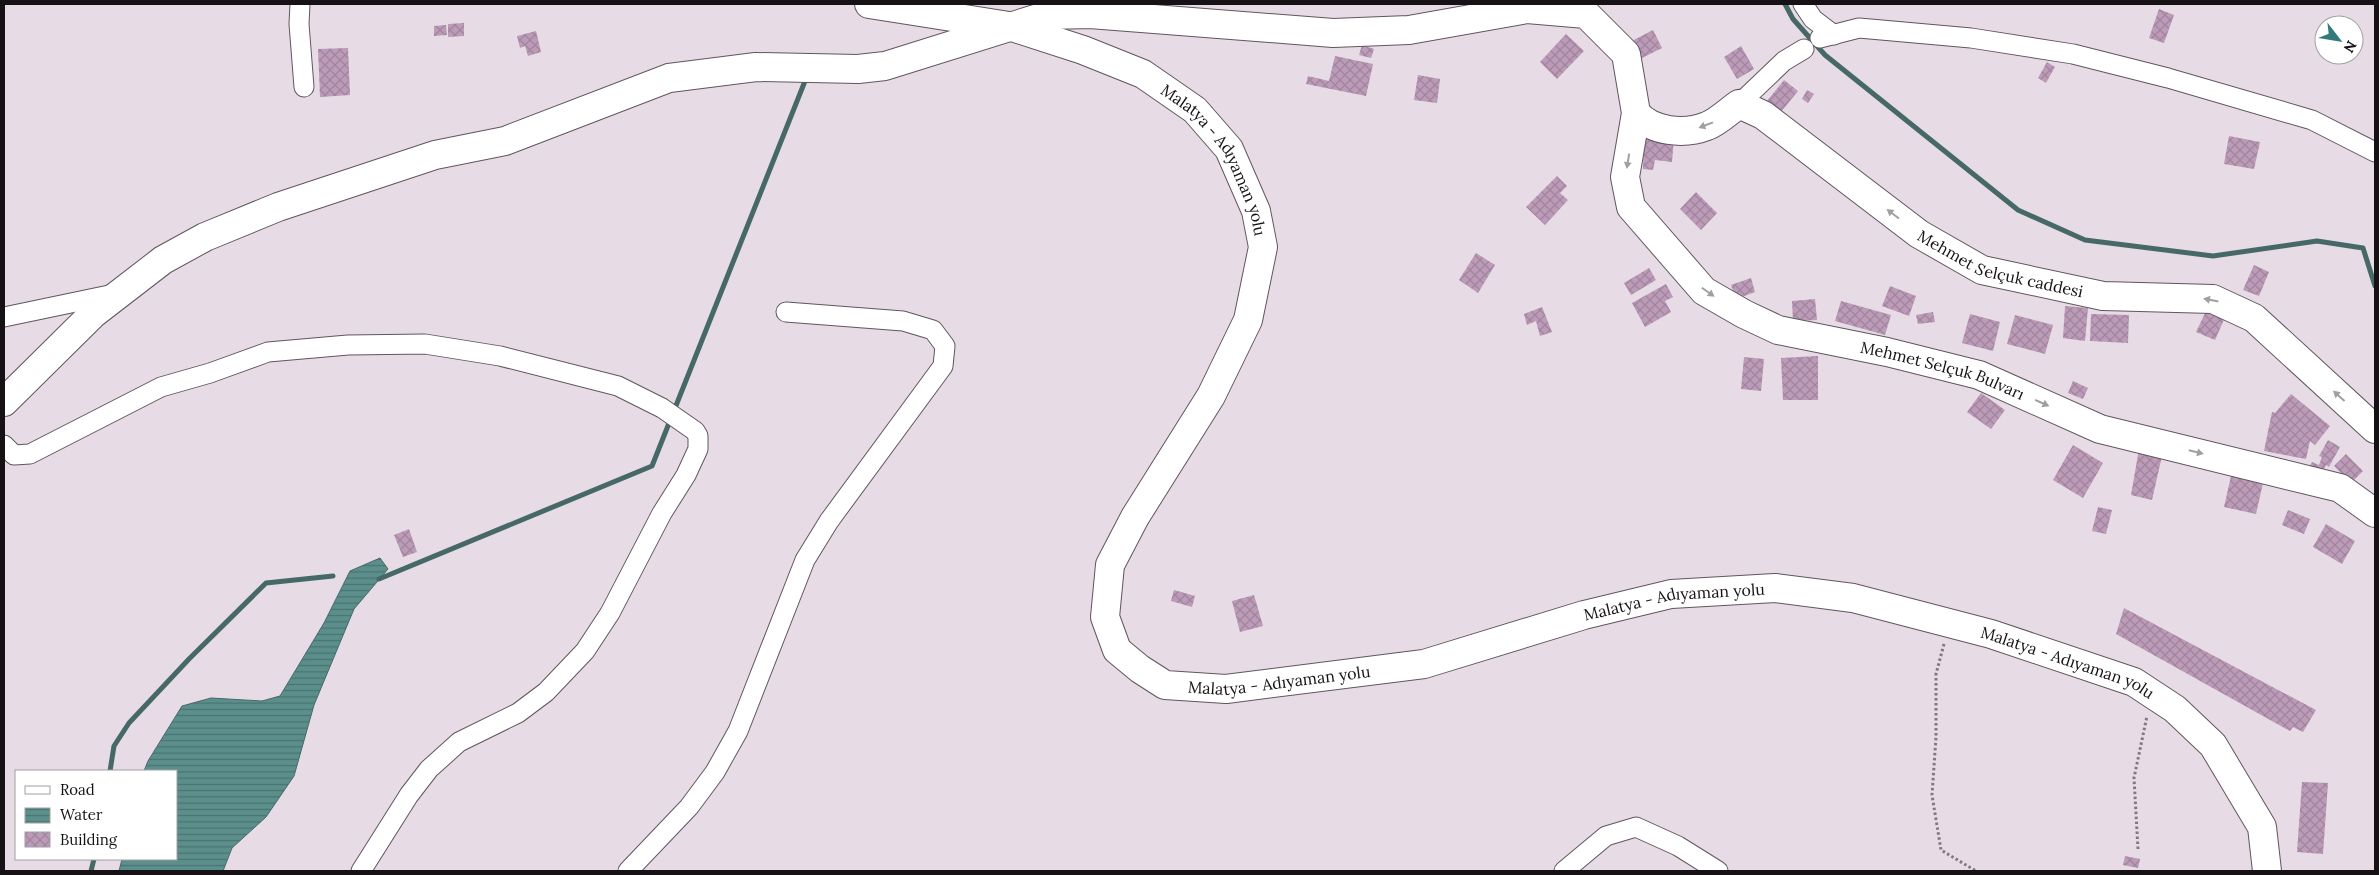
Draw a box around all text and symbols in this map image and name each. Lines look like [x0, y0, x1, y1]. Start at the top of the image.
north arrow [2314, 15, 2364, 65]
text: N [2340, 37, 2361, 56]
street label: Malatya - Adıyaman yolu [1157, 79, 1271, 238]
one-way arrow [1698, 121, 1713, 129]
one-way arrow [1624, 153, 1632, 169]
one-way arrow [1886, 209, 1900, 219]
street label: Mehmet Selçuk caddesi [1914, 225, 2085, 301]
one-way arrow [1701, 287, 1715, 297]
one-way arrow [2202, 296, 2218, 304]
street label: Mehmet Selçuk Bulvarı [1859, 337, 2028, 404]
one-way arrow [2334, 390, 2346, 402]
one-way arrow [2035, 400, 2049, 408]
one-way arrow [2189, 448, 2204, 456]
street label: Malatya - Adıyaman yolu [1581, 579, 1766, 625]
street label: Malatya - Adıyaman yolu [1979, 622, 2159, 703]
street label: Malatya - Adıyaman yolu [1187, 661, 1372, 699]
legend [15, 770, 178, 860]
text: Road [60, 780, 95, 799]
text: Water [60, 805, 103, 824]
text: Building [60, 830, 118, 849]

